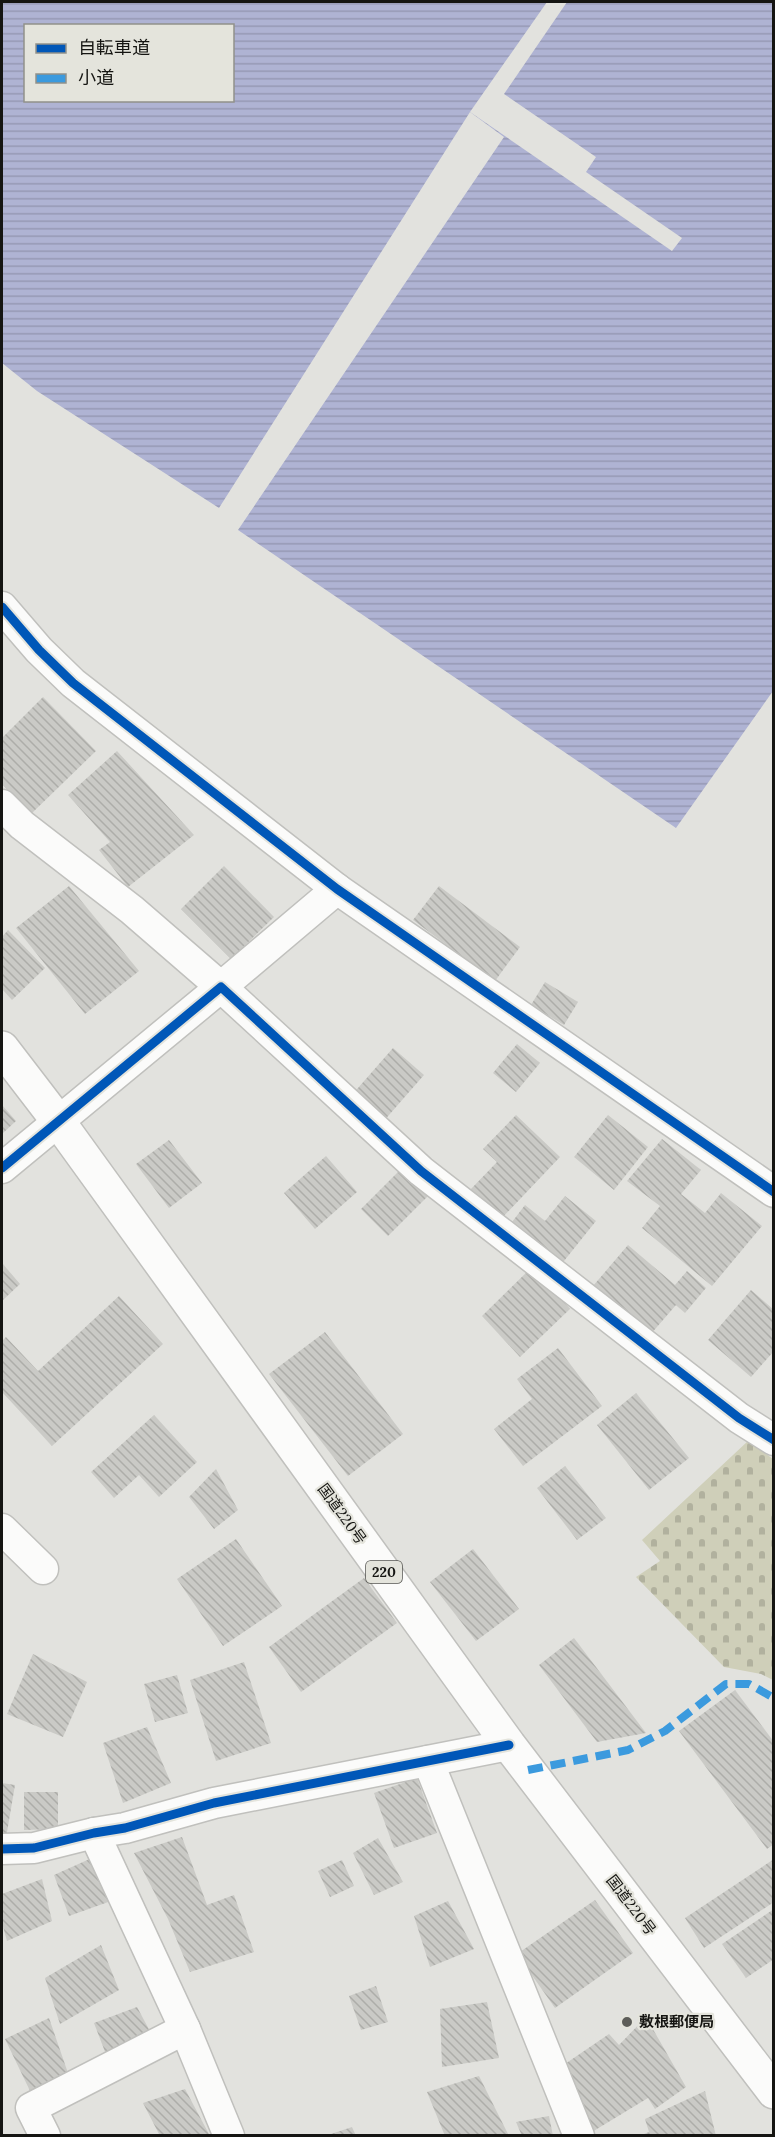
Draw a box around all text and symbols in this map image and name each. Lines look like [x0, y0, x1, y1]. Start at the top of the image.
legend [24, 24, 234, 102]
text: 自転車道 [78, 36, 150, 59]
text: 小道 [78, 66, 114, 89]
street label: 国道220号 [314, 1480, 371, 1548]
road number: 220 [366, 1561, 402, 1583]
street label: 国道220号 [603, 1871, 660, 1939]
place label: 敷根郵便局 [639, 2012, 714, 2031]
marker: 敷根郵便局 [620, 2015, 634, 2029]

